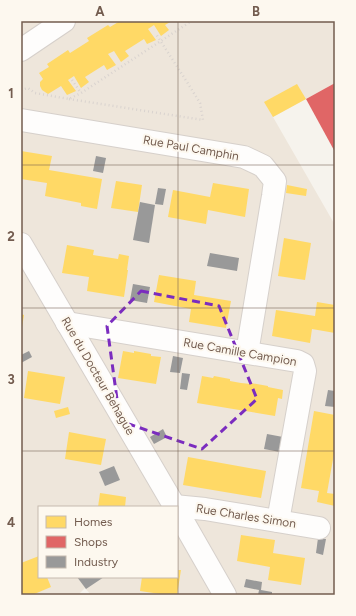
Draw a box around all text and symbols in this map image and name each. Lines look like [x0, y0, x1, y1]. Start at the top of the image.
text: A [95, 4, 105, 19]
text: B [252, 4, 260, 19]
text: 1 [8, 86, 14, 101]
street label: Rue Paul Camphin [142, 133, 240, 163]
text: 2 [7, 229, 15, 244]
street label: Rue du Docteur Behague [58, 315, 138, 438]
street label: Rue Camille Campion [182, 335, 298, 369]
text: 3 [7, 372, 15, 387]
street label: Rue Charles Simon [195, 501, 297, 531]
legend [38, 506, 178, 578]
text: 4 [7, 515, 15, 530]
text: Homes [74, 515, 113, 529]
text: Shops [74, 535, 108, 549]
text: Industry [74, 555, 119, 569]

